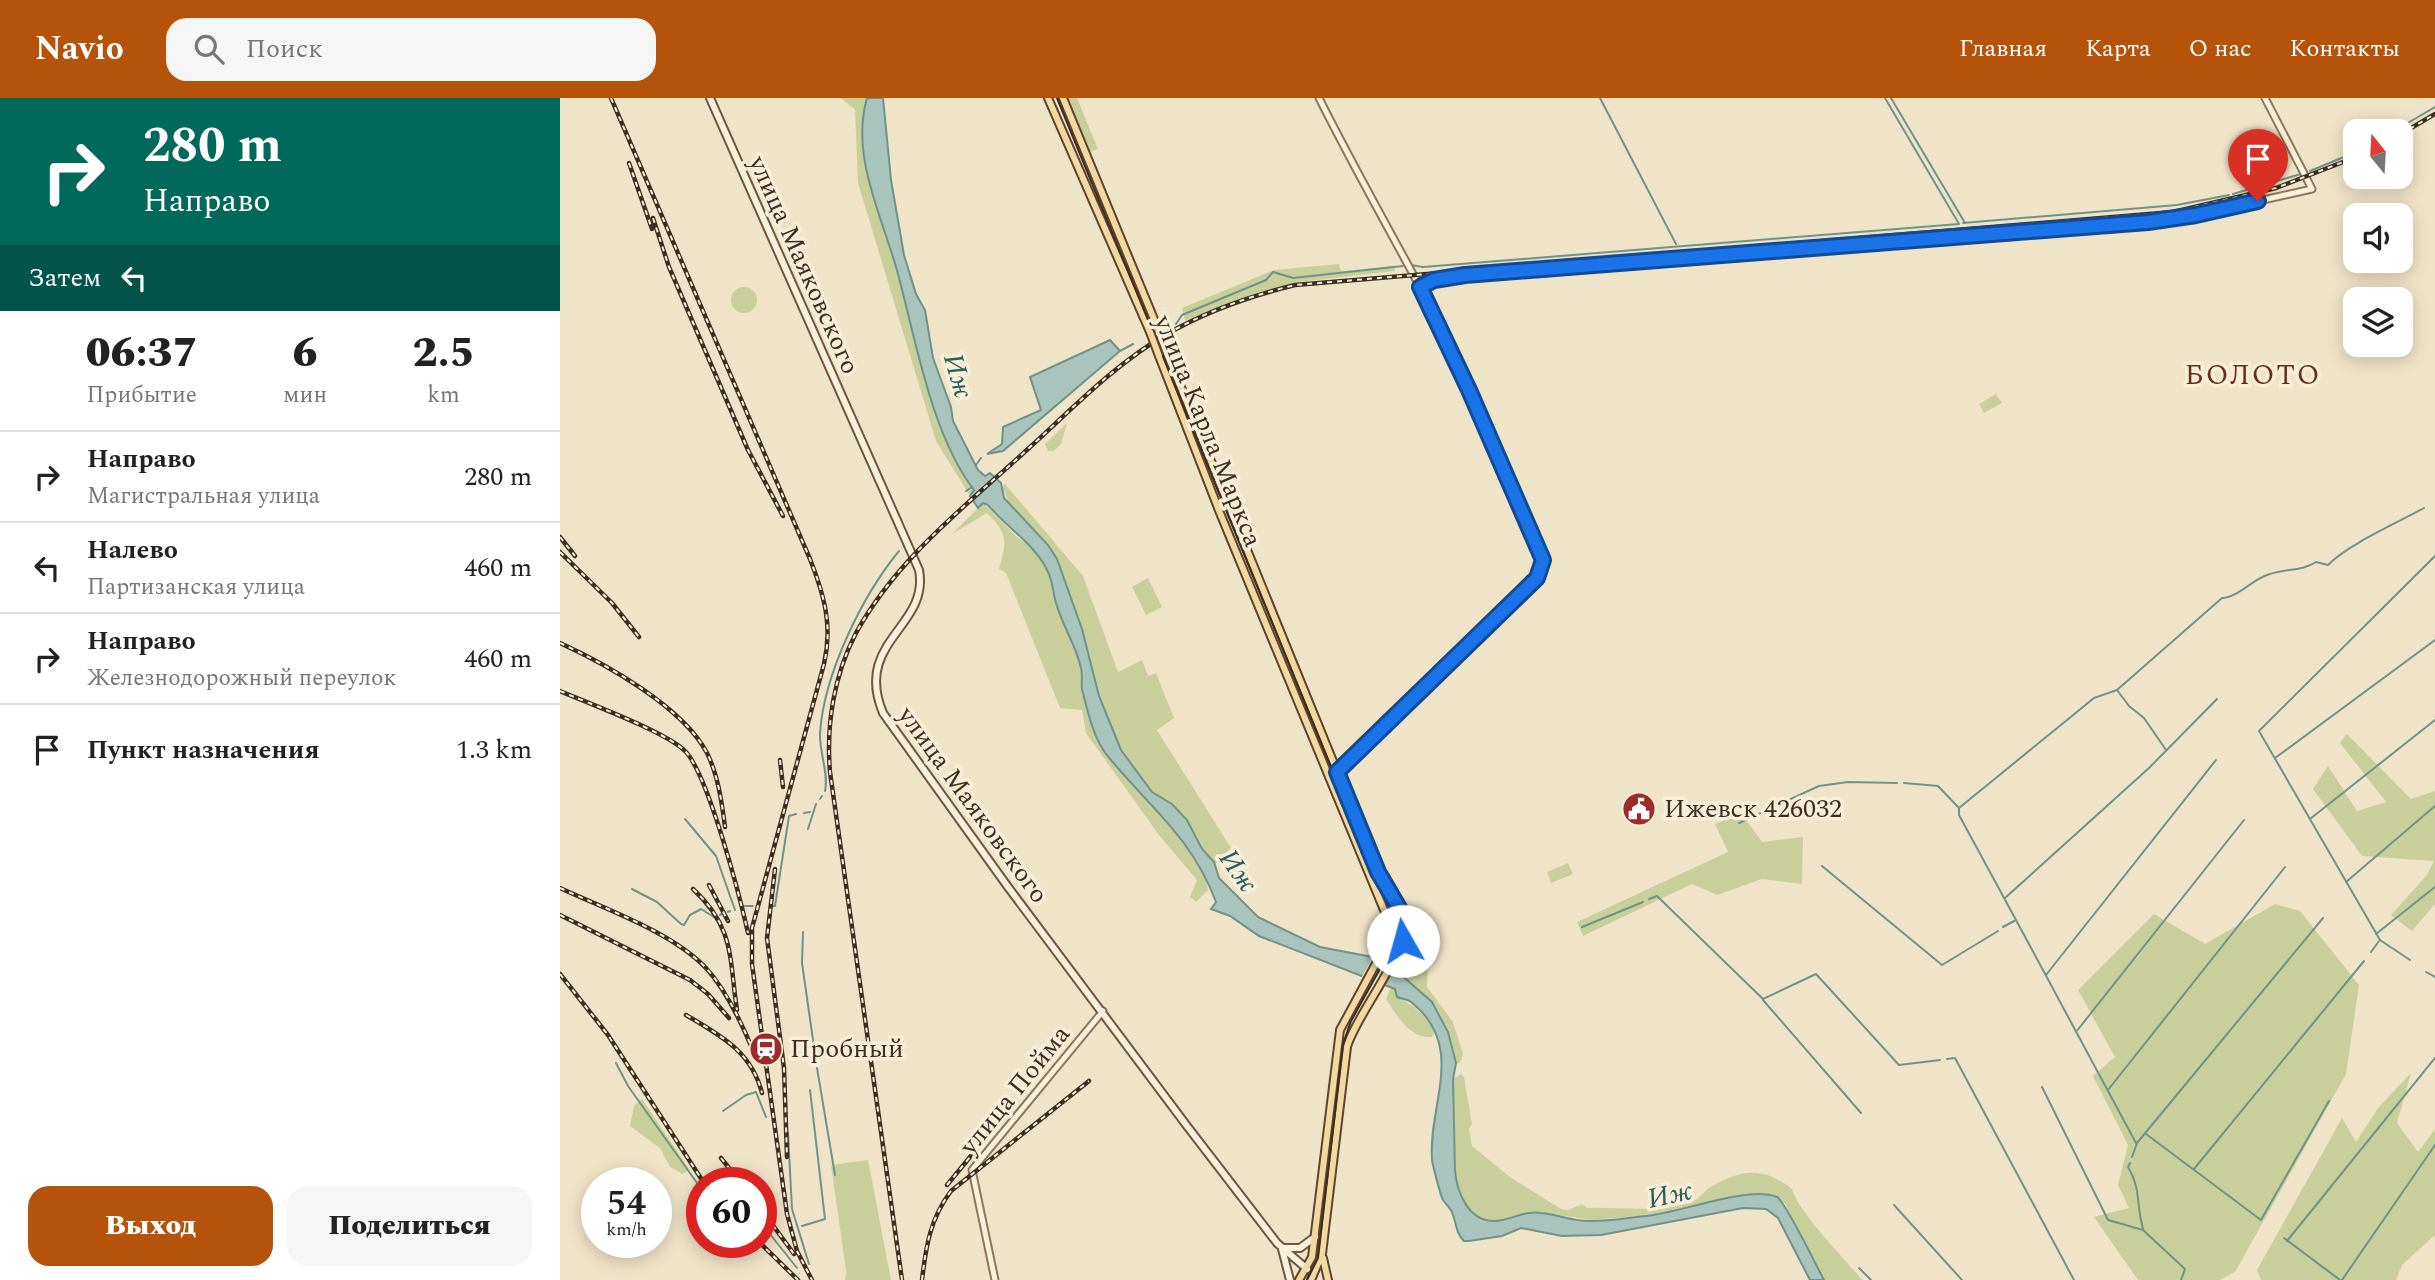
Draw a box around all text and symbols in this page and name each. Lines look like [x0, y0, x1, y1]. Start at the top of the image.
search box [166, 18, 656, 81]
text: Navio [35, 24, 124, 74]
text: Поиск [246, 29, 323, 69]
icon: search [190, 30, 228, 68]
text: Главная [1959, 31, 2047, 67]
text: Карта [2085, 31, 2151, 67]
text: О нас [2189, 31, 2252, 67]
text: Контакты [2290, 31, 2400, 67]
text: 280 m [143, 109, 282, 184]
north arrow [2343, 119, 2413, 189]
map controls [2343, 119, 2413, 357]
icon: right [28, 126, 119, 217]
pin [2228, 129, 2288, 201]
icon: arrive [2239, 140, 2277, 178]
street label: улица Маяковского [737, 148, 870, 381]
text: Направо [143, 177, 270, 226]
button: sound [2343, 203, 2413, 273]
text: Затем [28, 258, 101, 298]
icon: left [115, 259, 153, 297]
button: layers [2343, 287, 2413, 357]
street label: улица Карла Маркса [1143, 308, 1273, 553]
text: 06:37 [85, 322, 198, 385]
text: 6 [293, 322, 318, 385]
text: 2.5 [412, 322, 475, 385]
water label: Иж [931, 348, 985, 404]
district label: БОЛОТО [2185, 354, 2321, 397]
text: Прибытие [86, 378, 197, 413]
text: мин [283, 378, 327, 413]
text: km [427, 378, 460, 413]
text: Направо [87, 439, 196, 479]
text: 280 m [464, 457, 532, 497]
icon: right [28, 458, 66, 496]
text: Магистральная улица [87, 479, 320, 514]
text: Налево [87, 530, 178, 570]
text: 460 m [464, 548, 532, 588]
icon: left [28, 549, 66, 587]
text: Партизанская улица [87, 570, 305, 605]
text: Направо [87, 621, 196, 661]
text: 460 m [464, 639, 532, 679]
icon: right [28, 640, 66, 678]
text: Железнодорожный переулок [87, 661, 396, 696]
street label: улица Маяковского [887, 697, 1058, 912]
text: Пункт назначения [87, 730, 320, 770]
text: 1.3 km [456, 730, 532, 770]
icon: arrive [28, 731, 66, 769]
place label: Ижевск 426032 [1664, 789, 1842, 829]
public building icon: Ижевск 426032 [1620, 790, 1658, 828]
water label: Иж [1207, 840, 1269, 902]
position arrow [1366, 904, 1440, 978]
street label: улица Пойма [949, 1016, 1080, 1165]
place label: Пробный [790, 1029, 904, 1069]
station icon: Пробный [747, 1030, 785, 1068]
speed limit sign: 60 [686, 1167, 777, 1258]
water label: Иж [1644, 1169, 1697, 1221]
text: 54 [607, 1177, 646, 1230]
button: Выход [28, 1186, 273, 1266]
button: Поделиться [287, 1186, 532, 1266]
text: km/h [606, 1216, 647, 1243]

